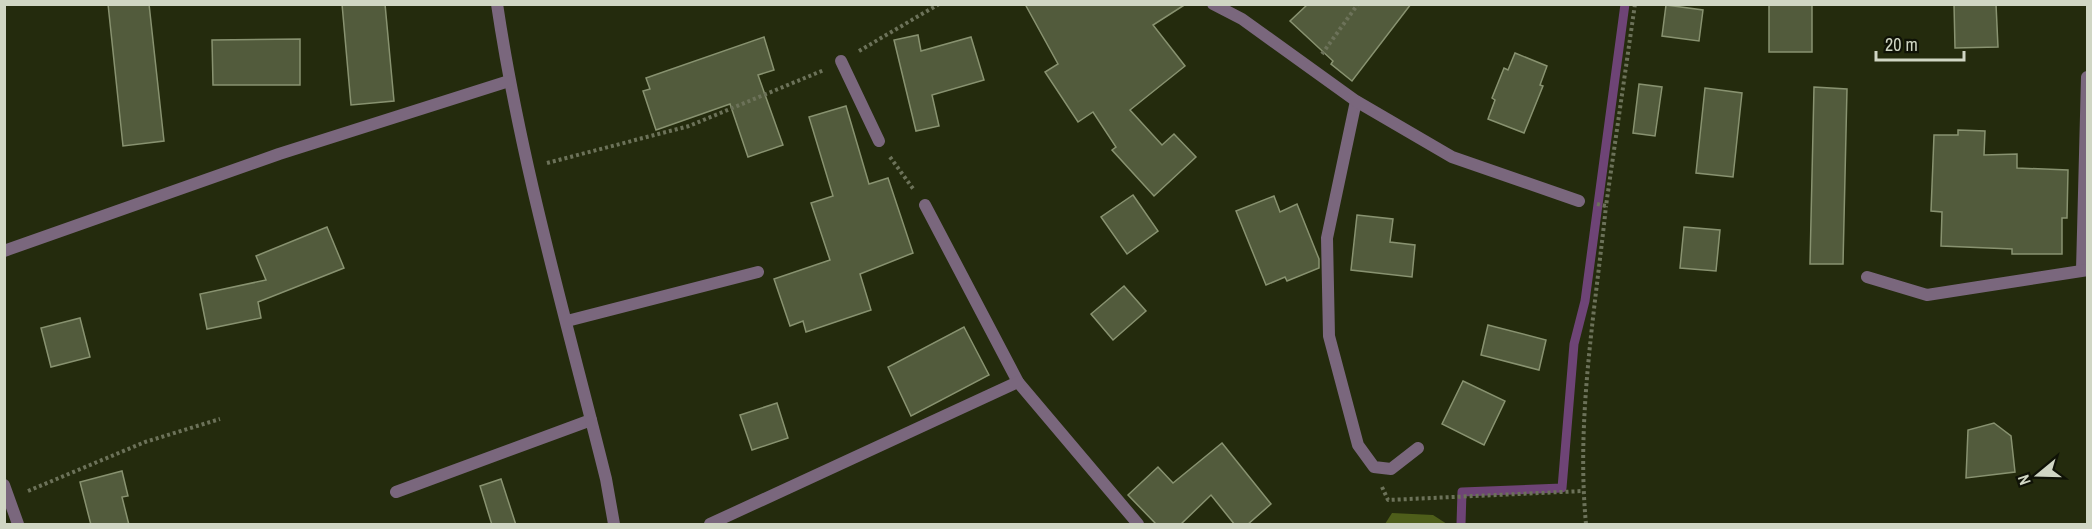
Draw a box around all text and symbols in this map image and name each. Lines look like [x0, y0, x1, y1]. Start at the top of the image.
scale bar [1876, 24, 1964, 62]
text: 20 m [1885, 32, 1918, 57]
north arrow [2008, 445, 2068, 505]
text: N [2012, 472, 2036, 488]

